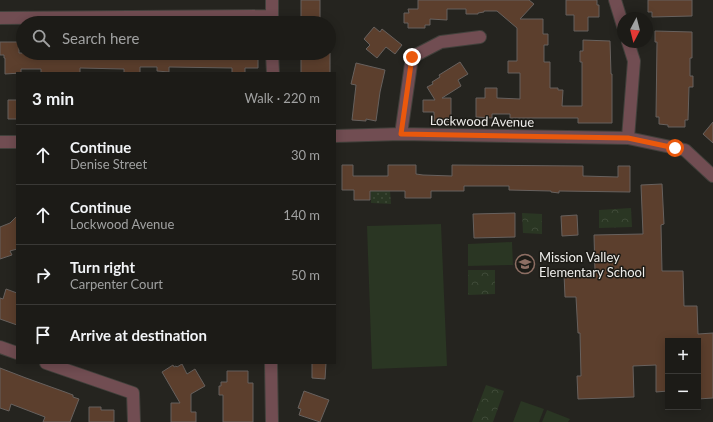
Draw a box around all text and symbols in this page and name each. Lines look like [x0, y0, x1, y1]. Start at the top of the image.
north arrow [617, 12, 653, 48]
search box [16, 16, 336, 60]
icon: search [30, 27, 52, 49]
text: Search here [62, 29, 139, 47]
route end [403, 48, 421, 66]
text: 3 min [32, 88, 74, 109]
text: Walk · 220 m [244, 90, 320, 106]
street label: Lockwood Avenue [430, 112, 534, 130]
text: Continue [70, 138, 131, 156]
route start [666, 139, 684, 157]
icon: ahead [32, 144, 54, 166]
text: 30 m [291, 147, 320, 163]
text: Denise Street [70, 156, 147, 172]
text: Continue [70, 198, 131, 216]
icon: ahead [32, 204, 54, 226]
text: 140 m [283, 207, 320, 223]
text: Lockwood Avenue [70, 216, 174, 232]
place label: Mission Valley Elementary School [539, 249, 645, 280]
school or university icon: Mission Valley Elementary School [514, 253, 536, 275]
text: Turn right [70, 258, 135, 276]
icon: right [32, 264, 54, 286]
text: 50 m [291, 267, 320, 283]
text: Carpenter Court [70, 276, 163, 292]
icon: arrive [32, 324, 54, 346]
text: Arrive at destination [70, 326, 207, 344]
map controls [665, 338, 701, 410]
button: + [665, 338, 701, 374]
button: − [665, 374, 701, 410]

